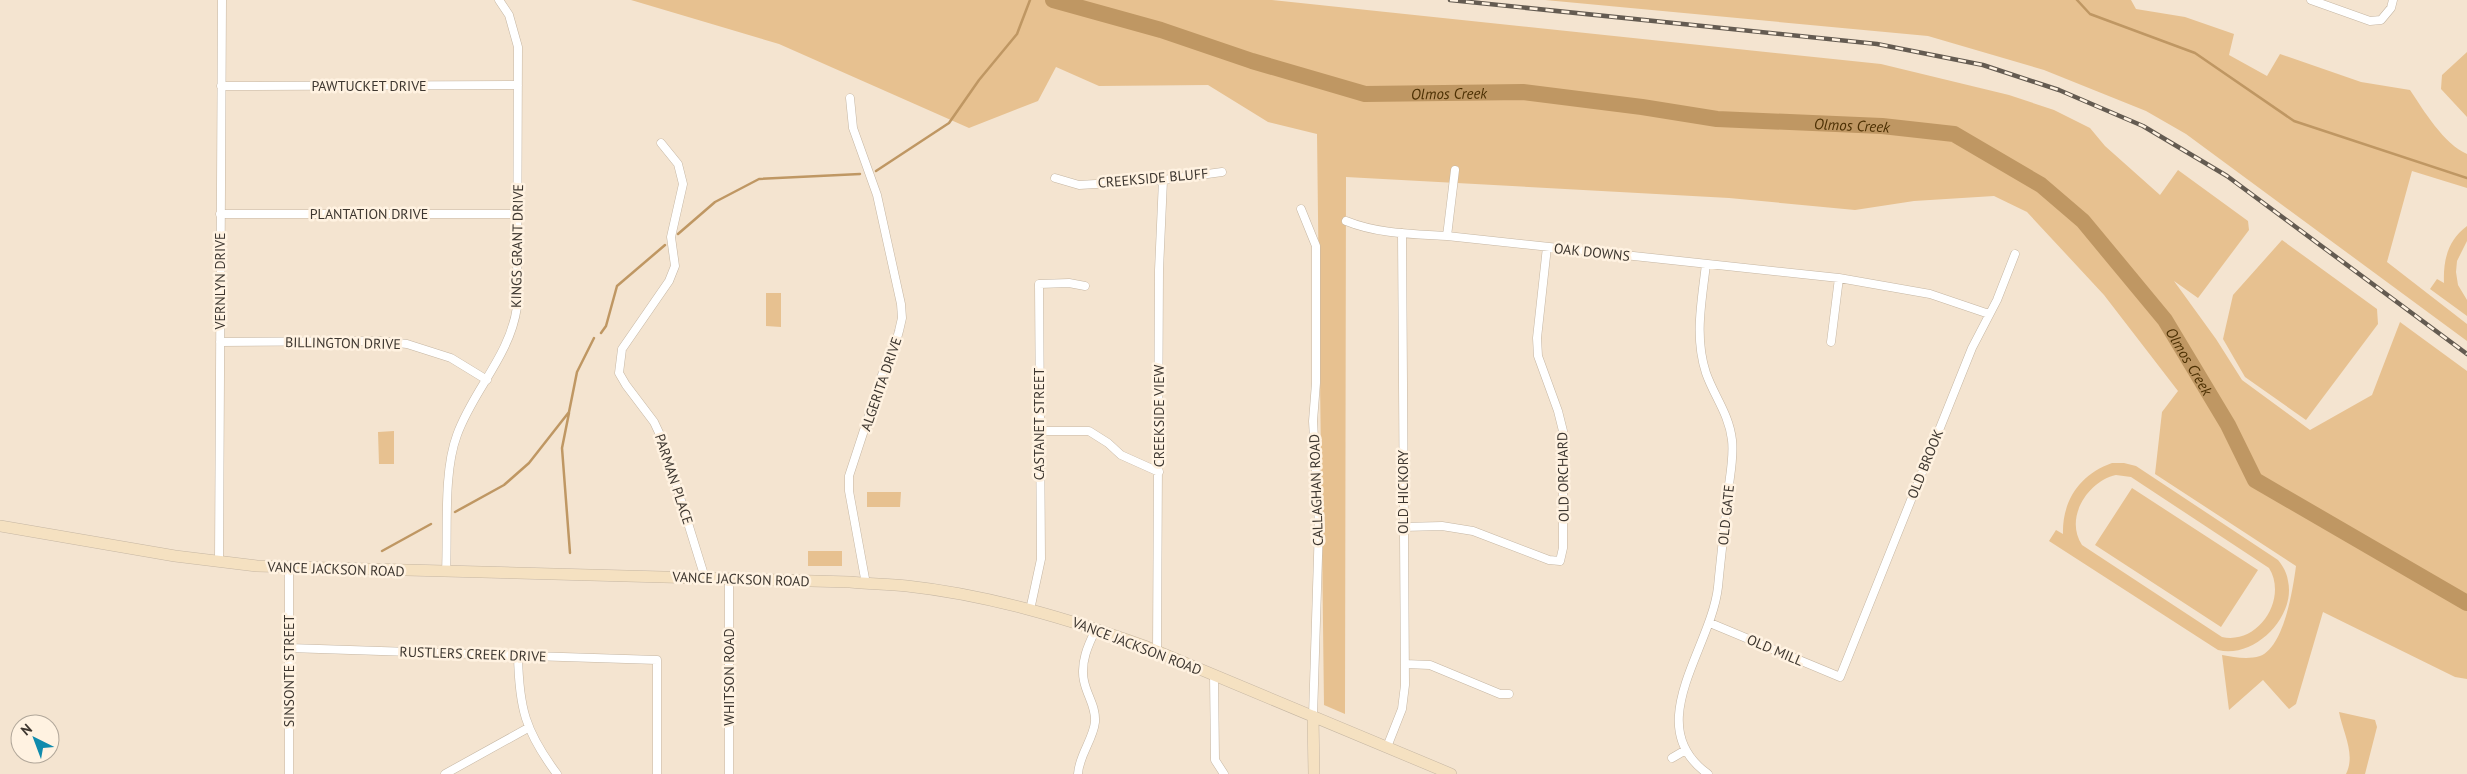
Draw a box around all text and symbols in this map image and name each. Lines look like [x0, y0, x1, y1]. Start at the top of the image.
street label: PAWTUCKET DRIVE [311, 77, 427, 95]
water label: Olmos Creek [1411, 83, 1488, 103]
water label: Olmos Creek [1814, 114, 1892, 136]
street label: CREEKSIDE BLUFF [1097, 164, 1209, 192]
street label: KINGS GRANT DRIVE [507, 184, 527, 308]
street label: PLANTATION DRIVE [310, 205, 428, 223]
street label: VERNLYN DRIVE [211, 233, 229, 330]
street label: OAK DOWNS [1553, 239, 1631, 265]
water label: Olmos Creek [2162, 324, 2218, 400]
street label: BILLINGTON DRIVE [285, 333, 401, 353]
street label: ALGERITA DRIVE [857, 335, 905, 433]
street label: CREEKSIDE VIEW [1150, 364, 1168, 467]
street label: CASTANET STREET [1030, 368, 1048, 480]
street label: OLD BROOK [1903, 426, 1947, 501]
street label: PARMAN PLACE [651, 431, 697, 527]
street label: OLD ORCHARD [1553, 432, 1573, 522]
street label: CALLAGHAN ROAD [1305, 434, 1327, 546]
street label: OLD HICKORY [1394, 450, 1412, 534]
street label: OLD GATE [1714, 484, 1738, 546]
street label: VANCE JACKSON ROAD [266, 558, 405, 580]
street label: VANCE JACKSON ROAD [671, 568, 810, 590]
street label: VANCE JACKSON ROAD [1069, 613, 1204, 679]
street label: SINSONTE STREET [280, 614, 298, 727]
street label: WHITSON ROAD [720, 628, 738, 726]
street label: OLD MILL [1744, 630, 1806, 670]
street label: RUSTLERS CREEK DRIVE [399, 642, 547, 666]
north arrow [10, 714, 60, 764]
text: N [17, 720, 36, 739]

